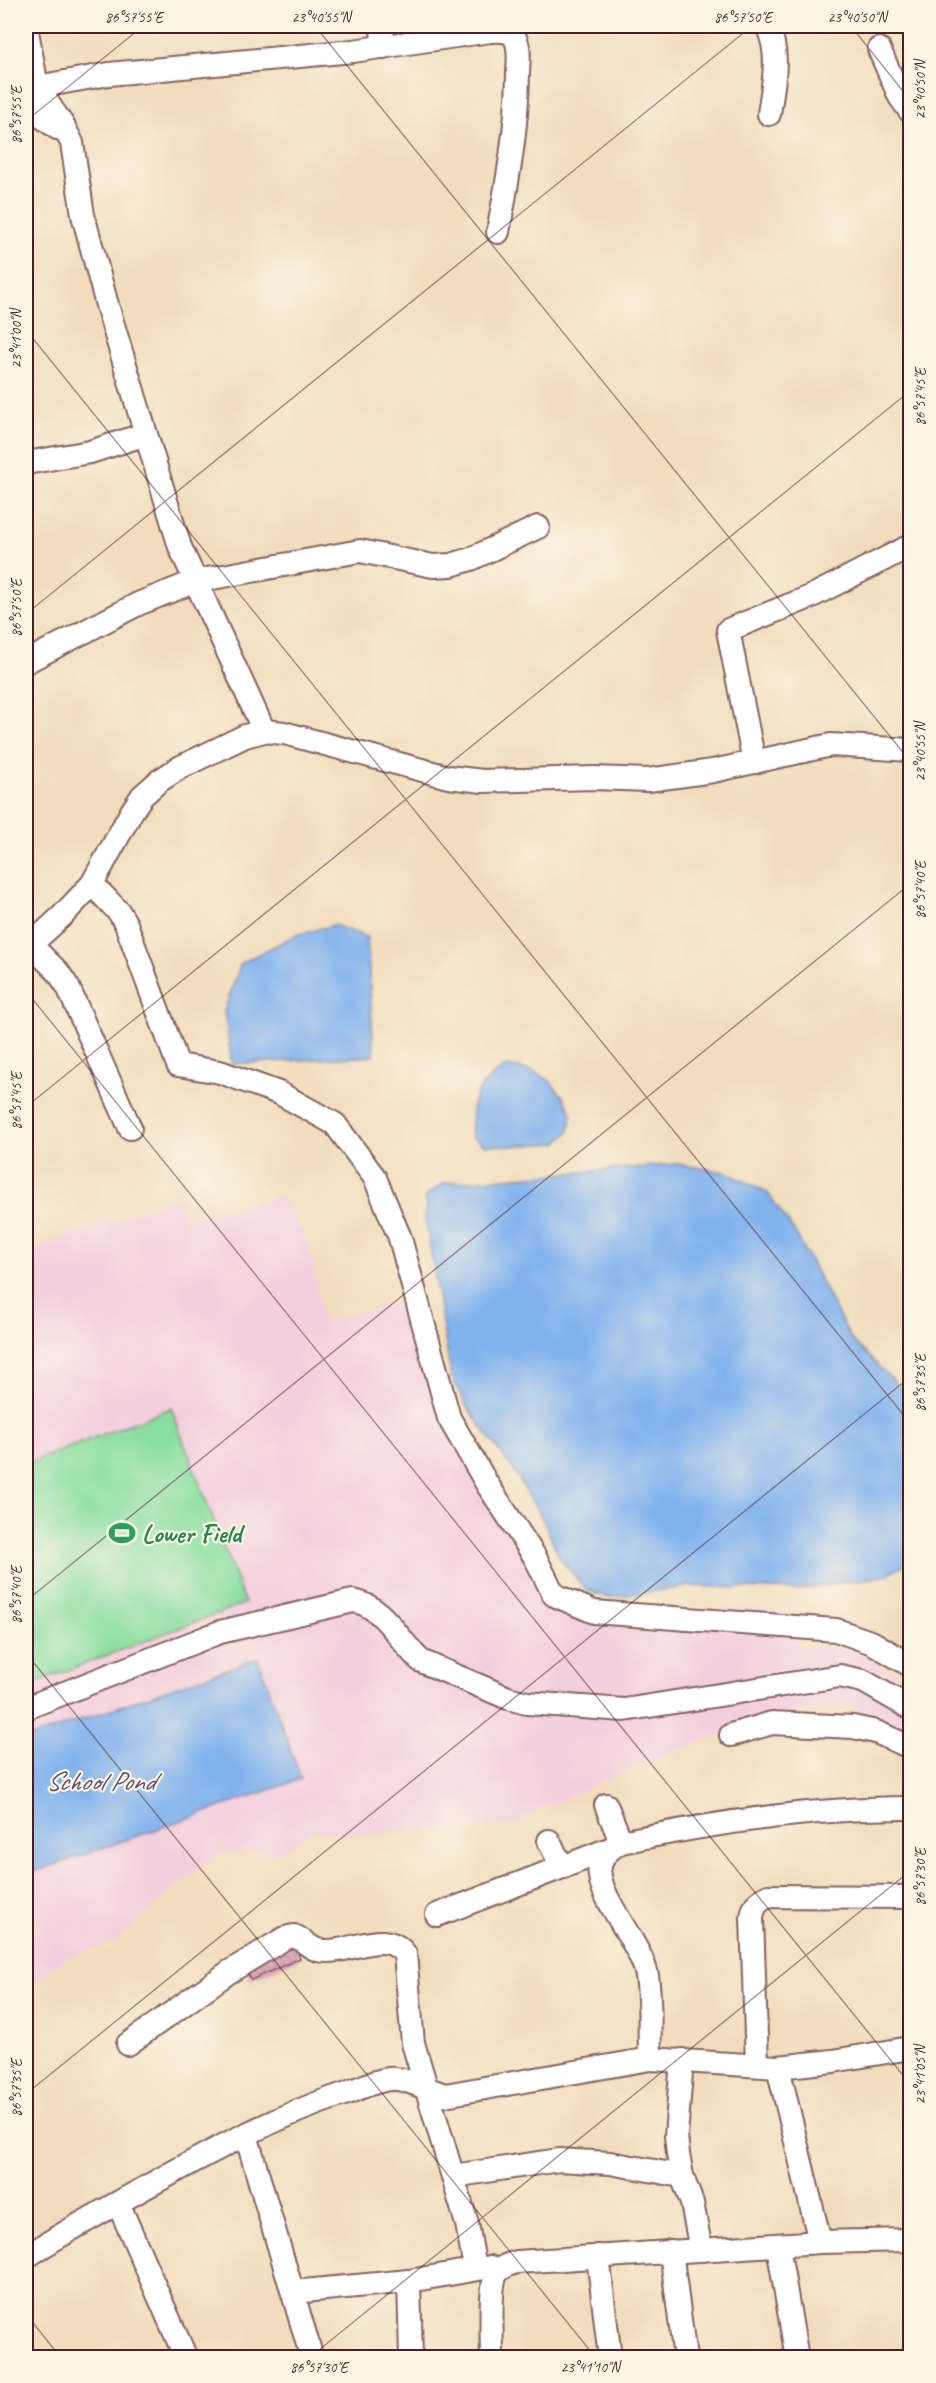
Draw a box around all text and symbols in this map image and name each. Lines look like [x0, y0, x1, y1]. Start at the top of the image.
text: 86°57'55"E [105, 8, 165, 27]
text: 23°40'55"N [291, 8, 354, 27]
text: 86°57'50"E [714, 8, 774, 27]
text: 23°40'50"N [827, 8, 890, 27]
text: 23°40'50"N [911, 57, 930, 120]
text: 86°57'55"E [7, 84, 26, 144]
text: 23°41'00"N [7, 306, 26, 369]
text: 86°57'45"E [911, 366, 930, 426]
text: 86°57'50"E [7, 577, 26, 637]
text: 23°40'55"N [911, 719, 930, 782]
text: 86°57'40"E [911, 859, 930, 919]
text: 86°57'45"E [7, 1070, 26, 1130]
text: 86°57'35"E [911, 1352, 930, 1412]
place label: Lower Field [142, 1517, 246, 1550]
sports icon: Lower Field [107, 1518, 137, 1548]
text: 86°57'40"E [7, 1564, 26, 1624]
water label: School Pond [46, 1764, 163, 1798]
text: 86°57'30"E [911, 1846, 930, 1906]
text: 23°41'05"N [911, 2042, 930, 2105]
text: 86°57'35"E [7, 2057, 26, 2117]
text: 86°57'30"E [290, 2358, 350, 2377]
text: 23°41'10"N [560, 2358, 623, 2377]

